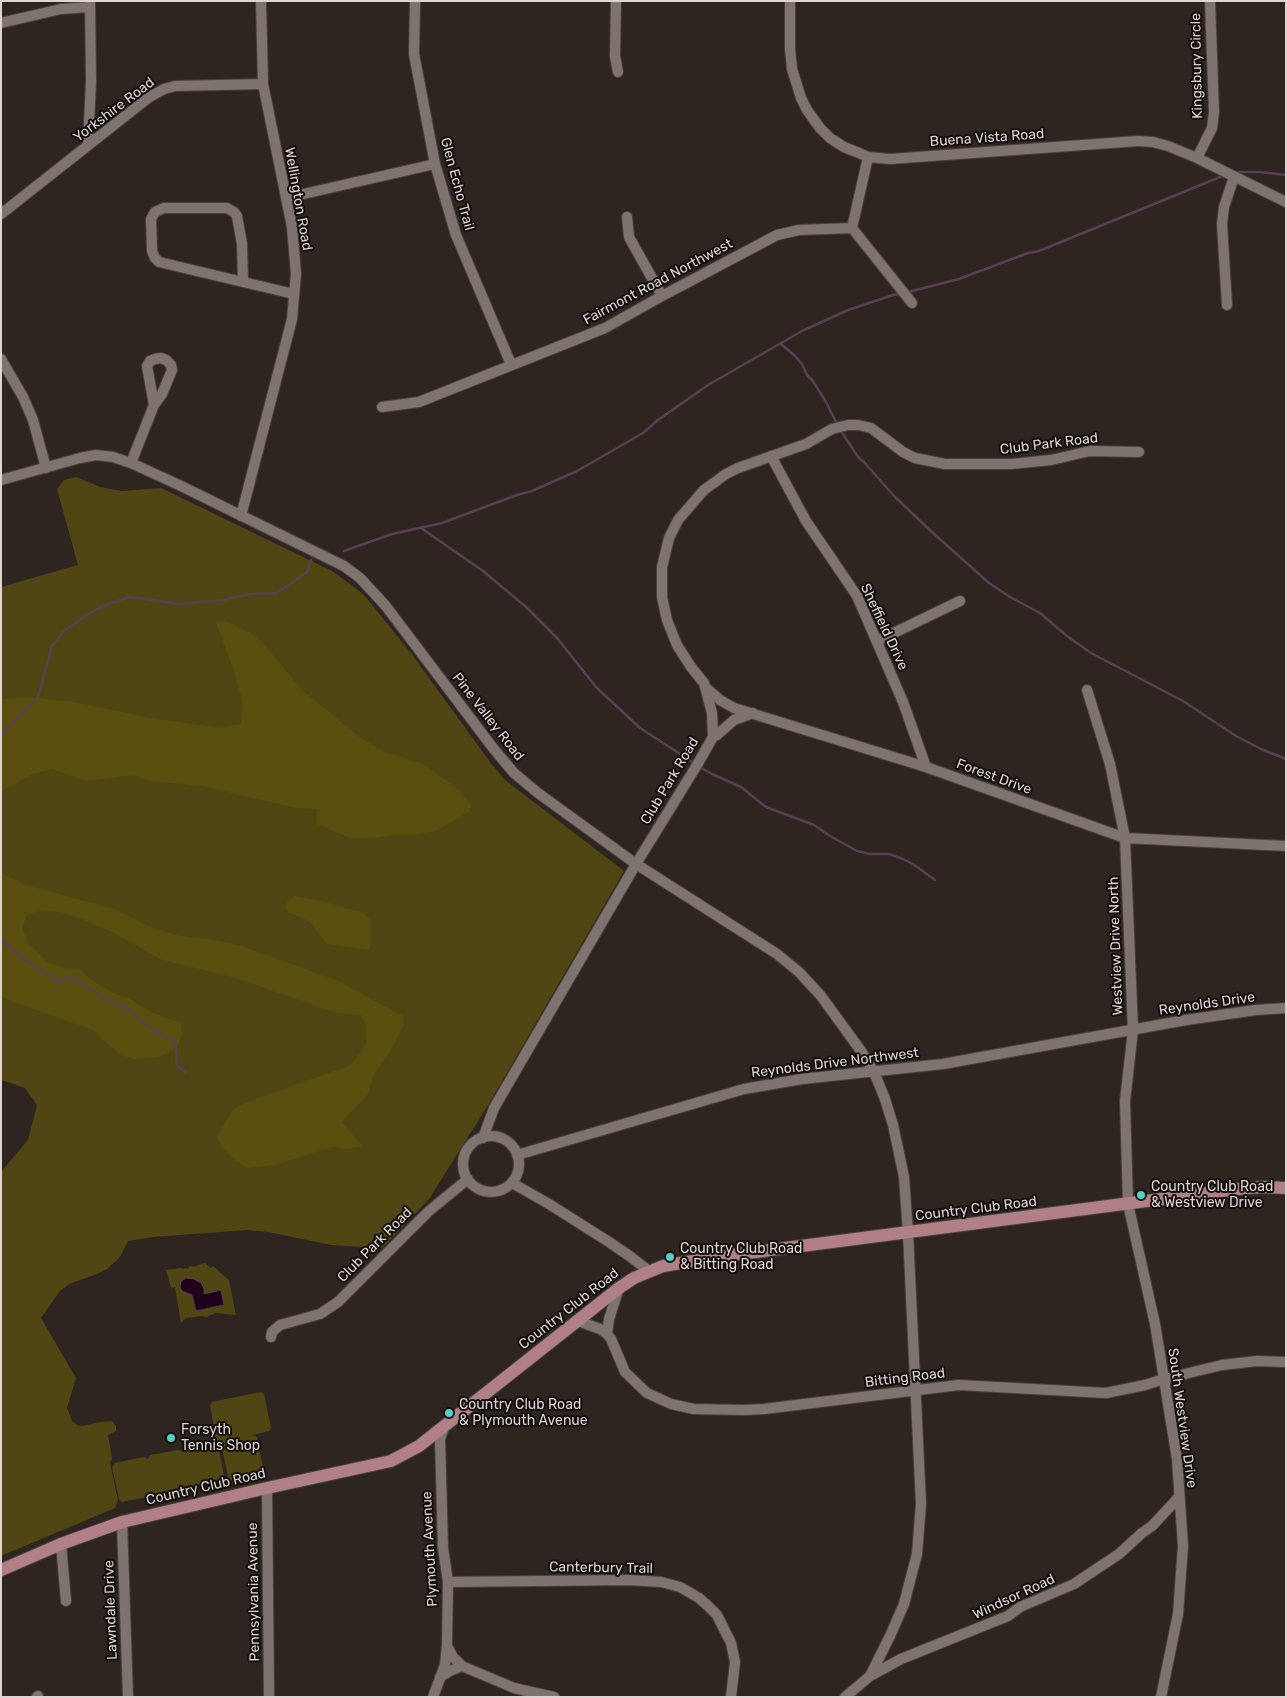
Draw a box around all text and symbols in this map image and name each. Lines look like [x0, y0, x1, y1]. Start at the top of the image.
street label: Kingsbury Circle [1188, 13, 1206, 119]
street label: Yorkshire Road [70, 74, 158, 146]
street label: Buena Vista Road [929, 126, 1045, 150]
street label: Glen Echo Trail [437, 136, 477, 232]
street label: Wellington Road [281, 146, 315, 252]
street label: Fairmont Road Northwest [580, 235, 736, 329]
street label: Club Park Road [999, 430, 1099, 458]
street label: Sheffield Drive [857, 581, 911, 673]
street label: Pine Valley Road [448, 670, 528, 764]
street label: Club Park Road [637, 734, 703, 828]
street label: Forest Drive [954, 756, 1034, 798]
street label: Westview Drive North [1105, 876, 1127, 1016]
street label: Reynolds Drive [1158, 989, 1256, 1019]
street label: Reynolds Drive Northwest [750, 1044, 920, 1082]
place label: Country Club Road & Westview Drive [1151, 1179, 1273, 1212]
marker: Country Club Road & Westview Drive [1135, 1189, 1147, 1201]
street label: Country Club Road [914, 1193, 1038, 1225]
street label: Club Park Road [334, 1204, 416, 1286]
place label: Country Club Road & Bitting Road [680, 1241, 802, 1274]
marker: Country Club Road & Bitting Road [664, 1251, 676, 1263]
street label: Country Club Road [516, 1265, 622, 1353]
street label: South Westview Drive [1164, 1347, 1200, 1489]
street label: Bitting Road [864, 1365, 946, 1391]
place label: Country Club Road & Plymouth Avenue [459, 1397, 588, 1430]
marker: Country Club Road & Plymouth Avenue [443, 1407, 455, 1419]
place label: Forsyth Tennis Shop [181, 1422, 260, 1454]
marker: Forsyth Tennis Shop [165, 1432, 177, 1444]
street label: Country Club Road [145, 1465, 267, 1509]
street label: Plymouth Avenue [419, 1491, 441, 1607]
street label: Pennsylvania Avenue [244, 1522, 264, 1662]
street label: Canterbury Trail [549, 1559, 653, 1577]
street label: Lawndale Drive [101, 1560, 121, 1660]
street label: Windsor Road [970, 1571, 1058, 1623]

